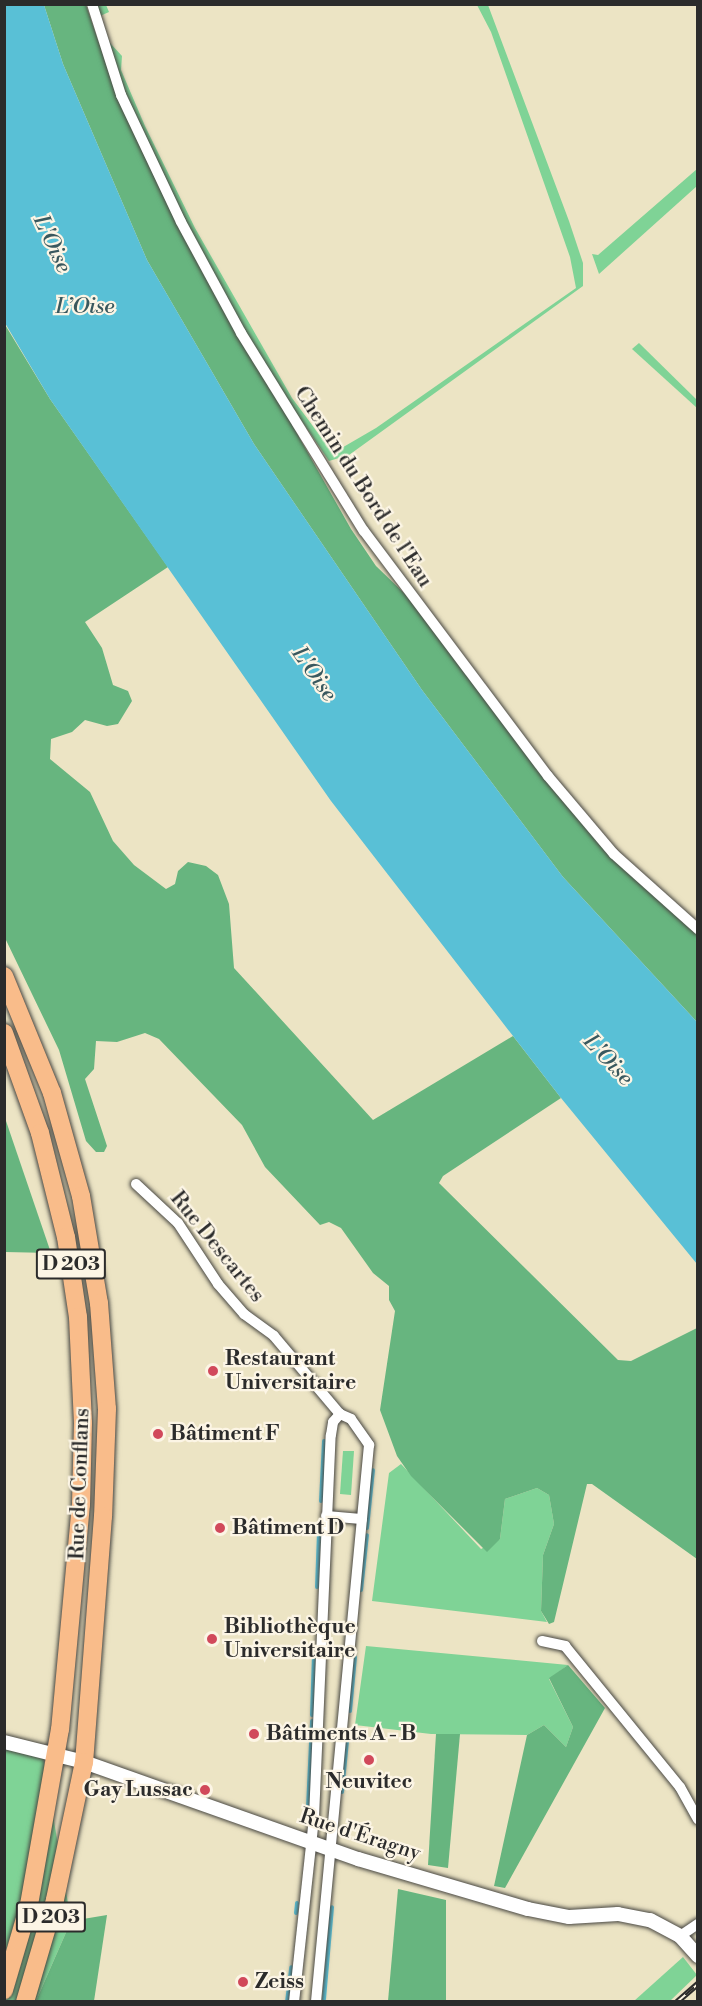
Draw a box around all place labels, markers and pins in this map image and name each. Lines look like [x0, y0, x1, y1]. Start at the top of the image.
place label: Restaurant Universitaire [225, 1346, 356, 1396]
marker: Restaurant Universitaire [206, 1364, 220, 1378]
place label: Bâtiment F [170, 1421, 280, 1447]
marker: Bâtiment F [151, 1427, 165, 1441]
place label: Bâtiment D [232, 1515, 344, 1541]
marker: Bâtiment D [213, 1521, 227, 1535]
place label: Bibliothèque Universitaire [224, 1614, 356, 1664]
marker: Bibliothèque Universitaire [205, 1632, 219, 1646]
place label: Bâtiments A - B [266, 1721, 416, 1747]
marker: Bâtiments A - B [247, 1727, 261, 1741]
marker: Neuvitec [362, 1753, 376, 1767]
place label: Neuvitec [326, 1769, 412, 1795]
place label: Gay Lussac [83, 1777, 193, 1803]
marker: Gay Lussac [198, 1783, 212, 1797]
place label: Zeiss [255, 1969, 304, 1995]
marker: Zeiss [236, 1975, 250, 1989]

